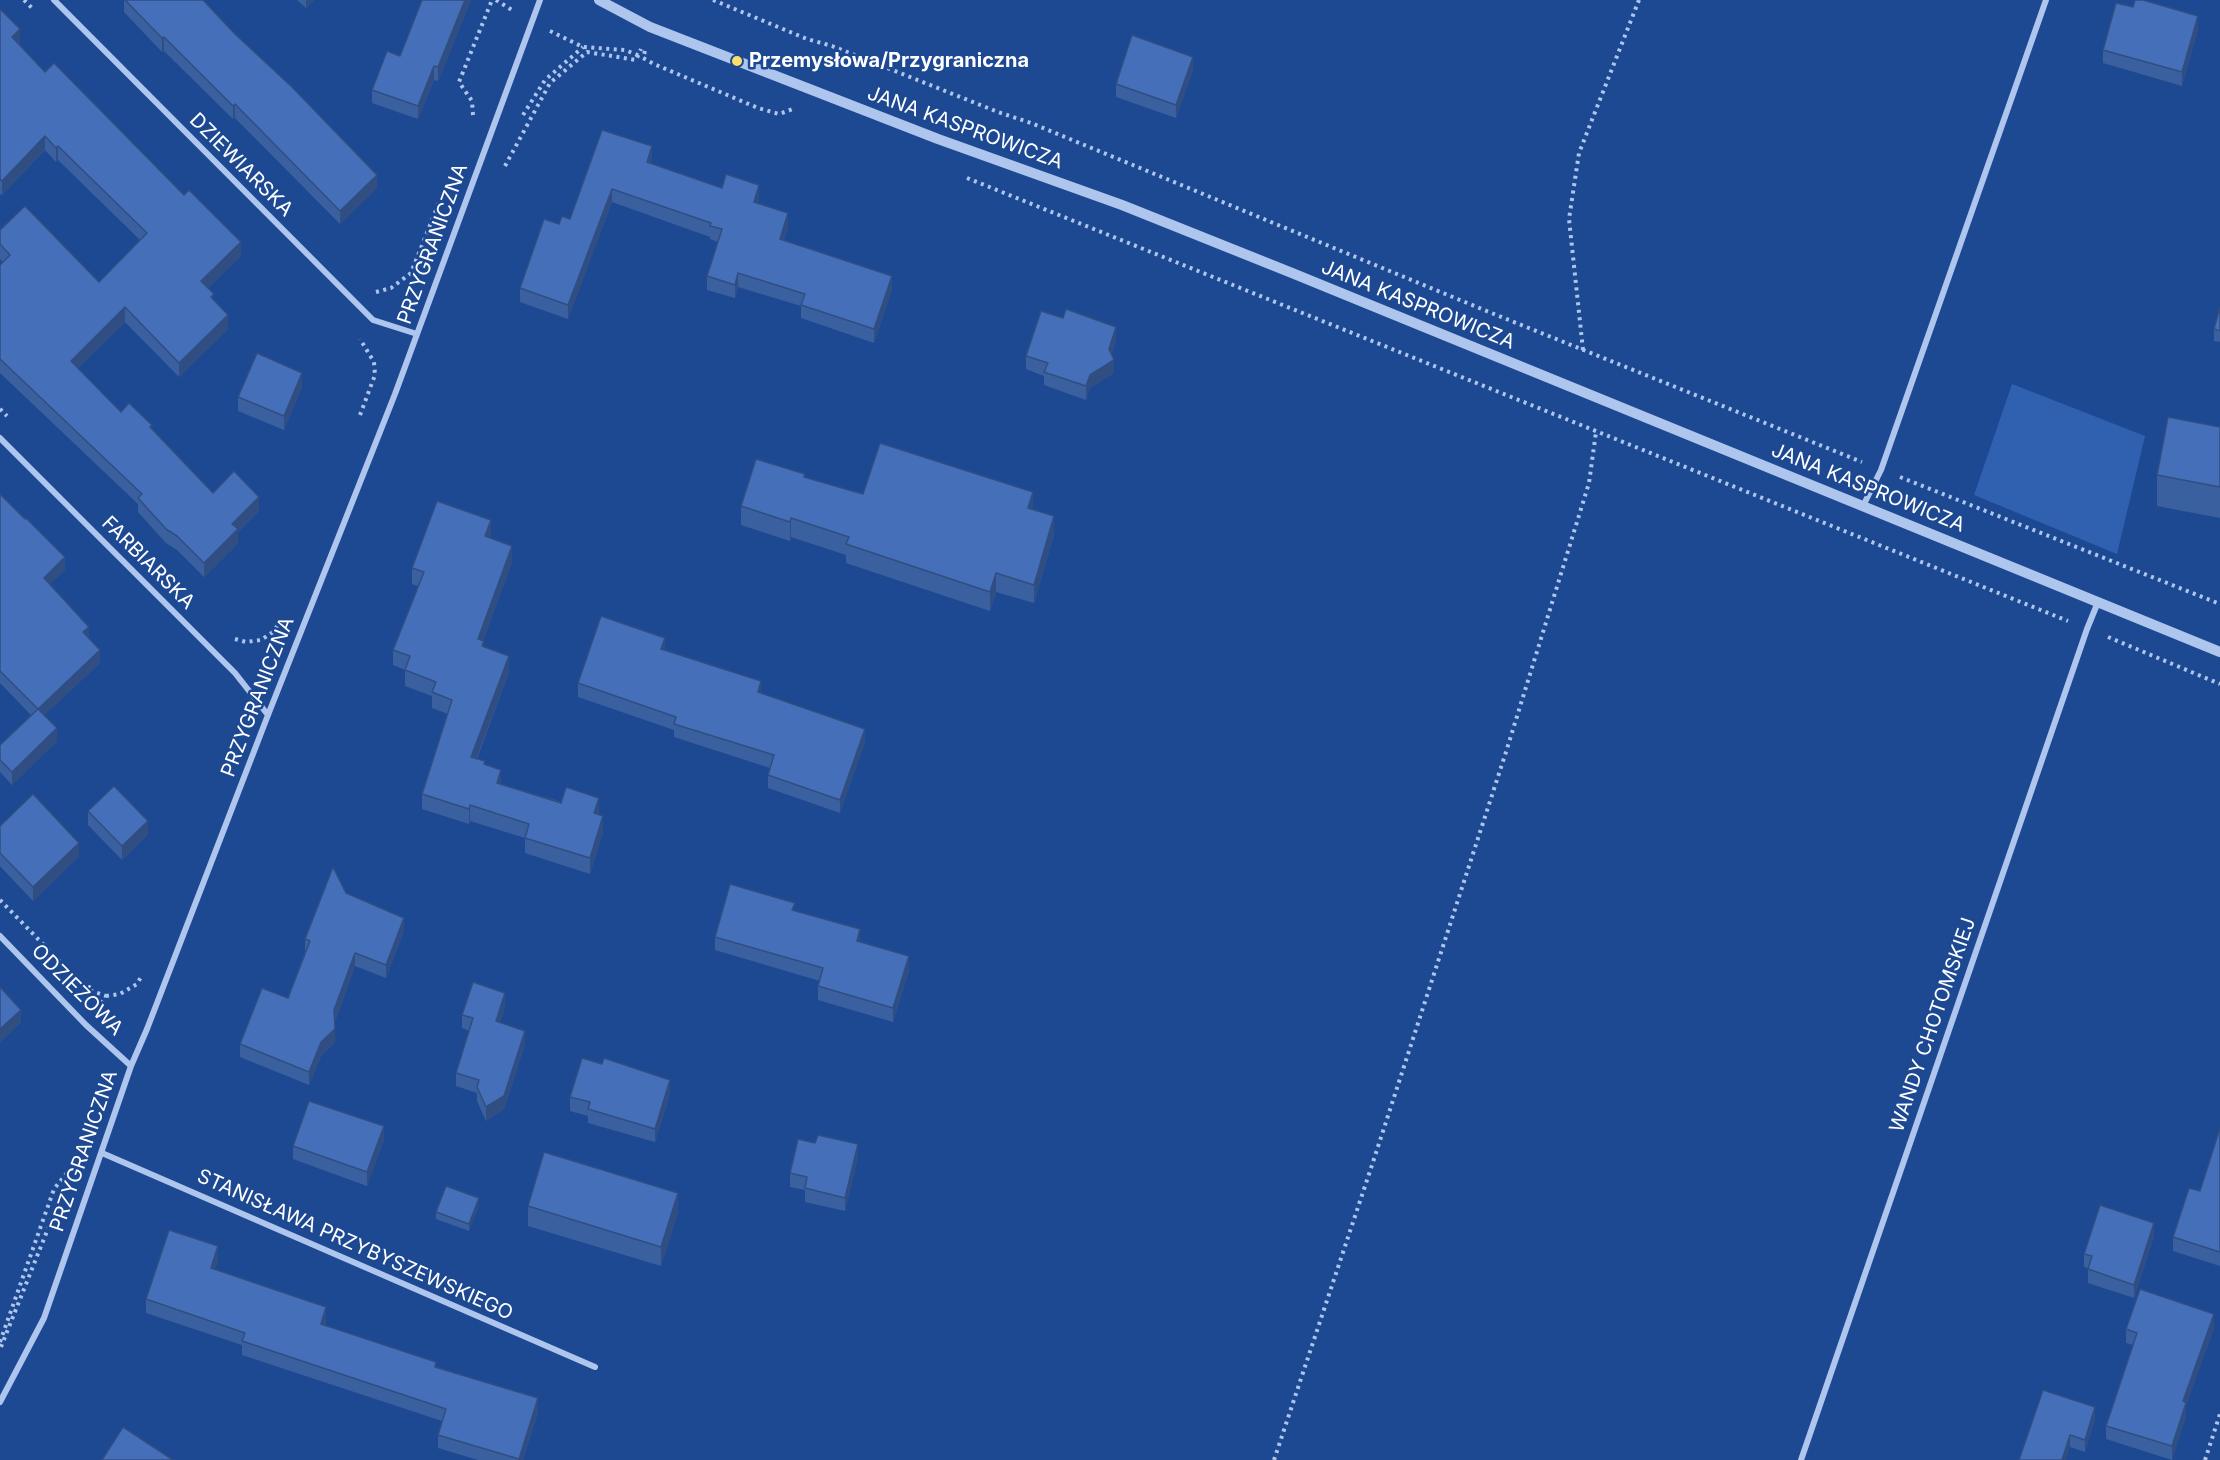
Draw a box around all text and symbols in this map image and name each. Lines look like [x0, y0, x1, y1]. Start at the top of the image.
place label: Przemysłowa/Przygraniczna [749, 49, 1029, 73]
marker: Przemysłowa/Przygraniczna [730, 54, 744, 68]
street label: JANA KASPROWICZA [864, 81, 1066, 175]
street label: DZIEWIARSKA [184, 108, 298, 222]
street label: PRZYGRANICZNA [393, 160, 473, 328]
street label: JANA KASPROWICZA [1318, 255, 1518, 355]
street label: JANA KASPROWICZA [1768, 438, 1968, 538]
street label: FARBIARSKA [96, 511, 200, 615]
street label: PRZYGRANICZNA [216, 614, 300, 780]
street label: WANDY CHOTOMSKIEJ [1885, 915, 1981, 1135]
street label: ODZIEŻOWA [26, 939, 128, 1041]
street label: PRZYGRANICZNA [45, 1067, 123, 1235]
street label: STANISŁAWA PRZYBYSZEWSKIEGO [193, 1164, 517, 1326]

